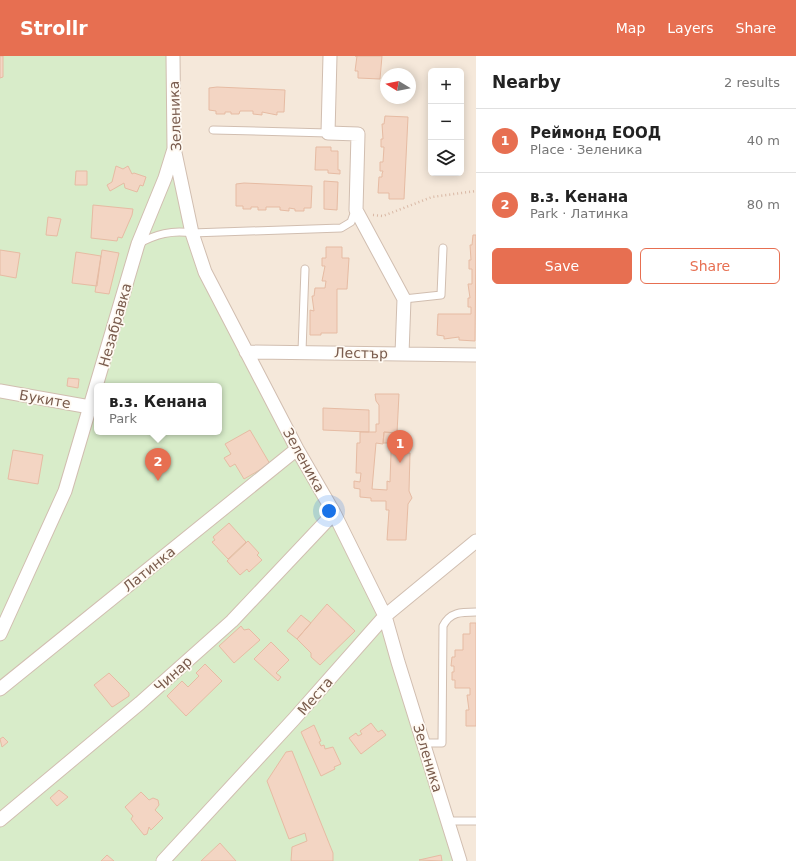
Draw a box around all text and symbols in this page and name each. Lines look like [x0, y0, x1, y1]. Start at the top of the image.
text: Strollr [20, 17, 88, 39]
text: Map [616, 20, 645, 36]
text: Layers [667, 20, 714, 36]
text: Share [736, 20, 776, 36]
north arrow [380, 68, 416, 104]
map controls [428, 68, 464, 176]
button: + [428, 68, 464, 104]
text: Nearby [492, 72, 561, 92]
text: 2 results [724, 75, 780, 90]
street label: Зеленика [166, 81, 184, 151]
button: − [428, 104, 464, 140]
text: Реймонд ЕООД [530, 124, 661, 142]
text: 1 [500, 133, 510, 148]
text: 40 m [747, 133, 780, 148]
button: layers [428, 140, 464, 176]
text: Place · Зеленика [530, 142, 642, 157]
text: в.з. Кенана [530, 188, 628, 206]
text: 2 [500, 197, 510, 212]
text: 80 m [747, 197, 780, 212]
text: Park · Латинка [530, 206, 629, 221]
button: Save [492, 248, 632, 284]
button: Share [640, 248, 780, 284]
street label: Незабравка [95, 281, 135, 369]
street label: Лестър [334, 345, 388, 361]
popup [94, 383, 222, 435]
street label: Буките [18, 387, 72, 411]
text: в.з. Кенана [109, 393, 207, 411]
text: Park [109, 411, 137, 426]
street label: Зеленика [280, 425, 328, 495]
pin: 1 [387, 430, 413, 463]
pin: 2 [145, 448, 171, 481]
your location [319, 501, 339, 521]
street label: Латинка [120, 543, 178, 595]
street label: Чинар [151, 653, 195, 695]
street label: Места [294, 674, 336, 718]
street label: Зеленика [410, 722, 446, 794]

